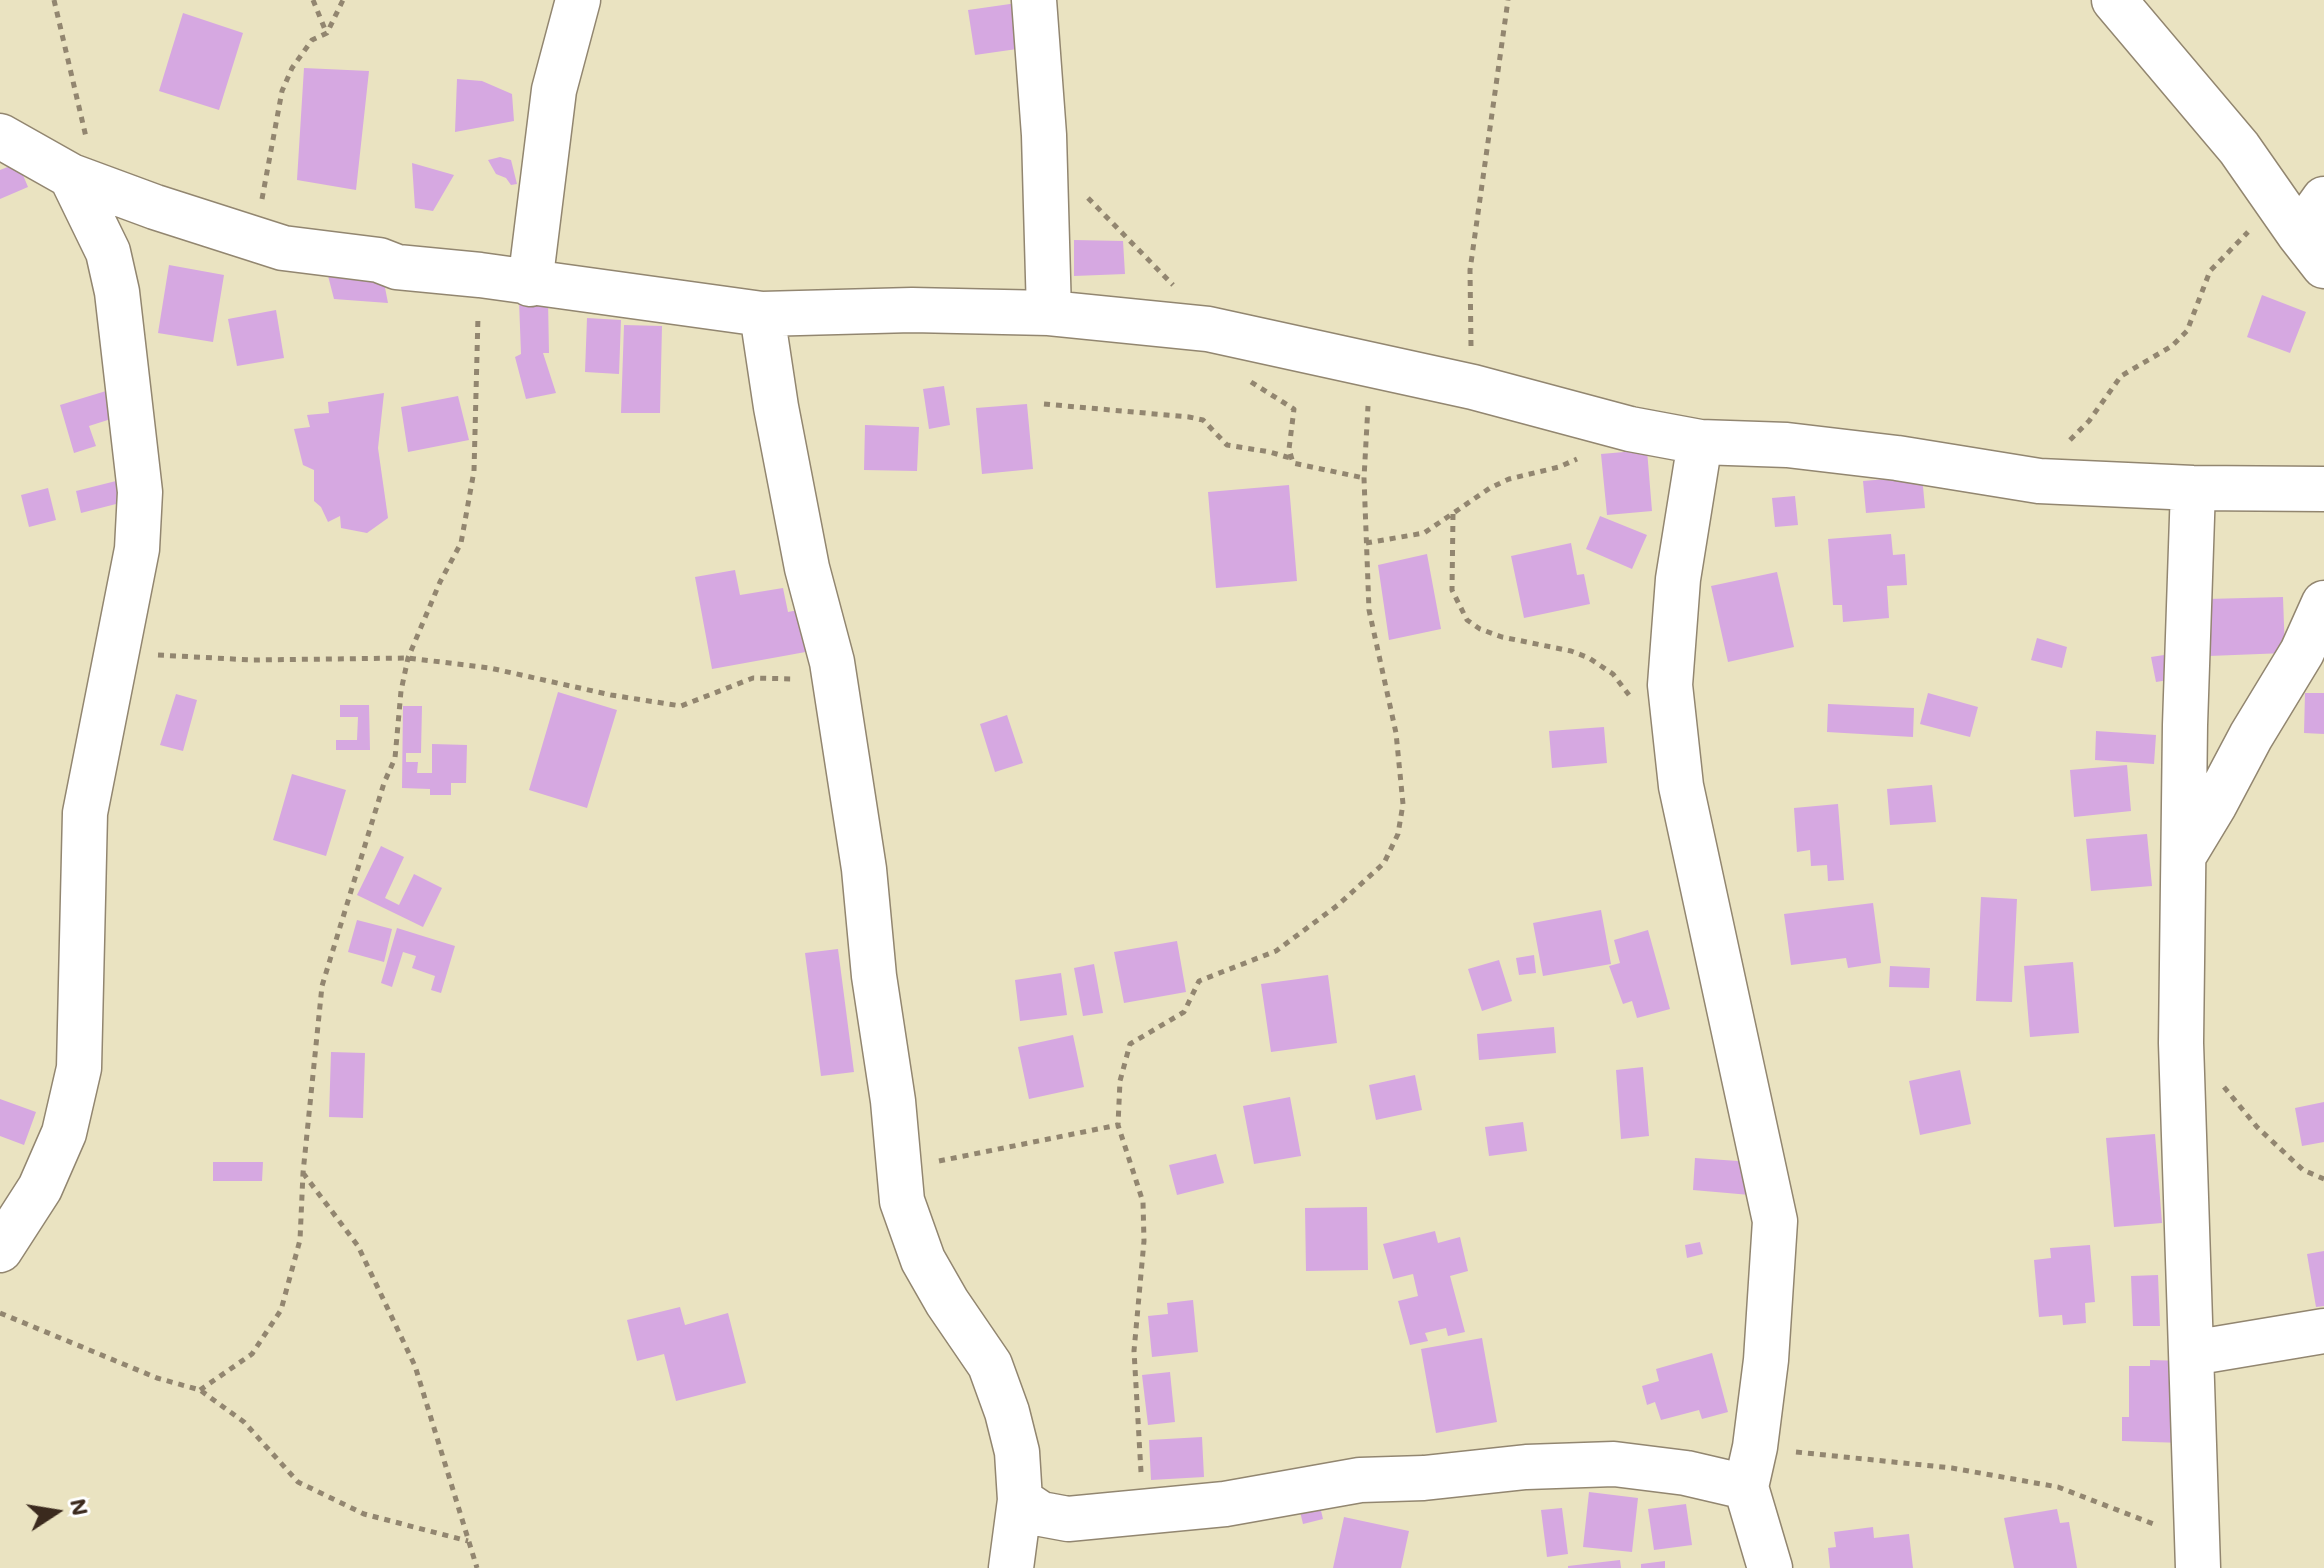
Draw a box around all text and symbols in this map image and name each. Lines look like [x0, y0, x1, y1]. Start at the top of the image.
north arrow [16, 1472, 96, 1552]
text: N [64, 1496, 96, 1518]

